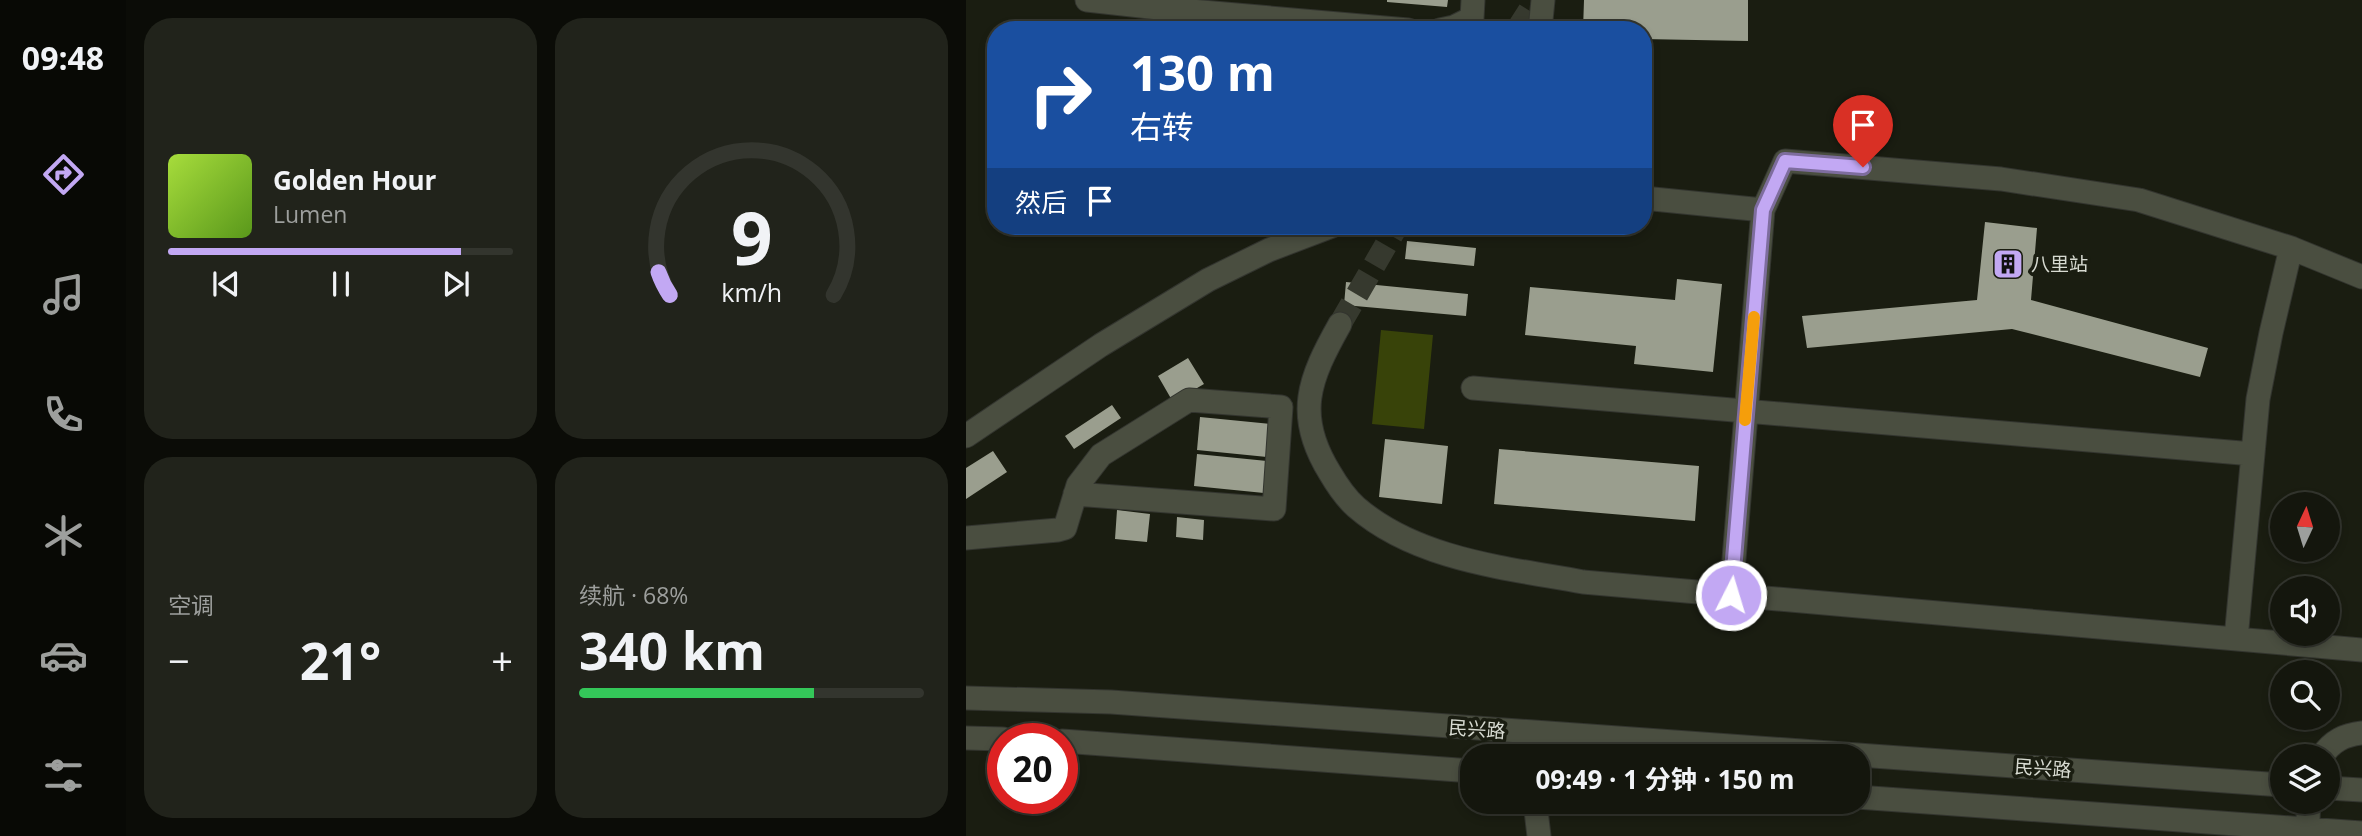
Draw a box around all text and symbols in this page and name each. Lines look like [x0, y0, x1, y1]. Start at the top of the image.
text: 09:48 [22, 36, 104, 79]
text: 130 m [1130, 39, 1275, 105]
icon: right [1015, 49, 1106, 140]
pin [1833, 95, 1893, 167]
text: 右转 [1130, 105, 1194, 148]
icon: arrive [1844, 106, 1882, 144]
icon: directions [39, 150, 88, 199]
text: Golden Hour [273, 162, 436, 198]
icon: arrive [1081, 182, 1119, 220]
text: 然后 [1015, 184, 1067, 220]
text: 9 [731, 187, 772, 286]
text: Lumen [273, 198, 347, 230]
building icon: 八里站 [1991, 247, 2025, 281]
place label: 八里站 [2031, 251, 2088, 277]
icon: previous [207, 265, 245, 303]
icon: pause [322, 265, 360, 303]
icon: next [437, 265, 475, 303]
icon: music [39, 270, 88, 319]
text: km/h [721, 275, 782, 309]
icon: phone [39, 390, 88, 439]
north arrow [2270, 492, 2340, 562]
map controls [2270, 492, 2340, 814]
icon: climate [39, 511, 88, 560]
position arrow [1694, 558, 1768, 632]
button: sound [2270, 576, 2340, 646]
text: 续航 · 68% [579, 579, 688, 611]
text: 空调 [168, 589, 214, 621]
text: 340 km [579, 614, 765, 685]
text: 21° [300, 624, 381, 695]
icon: car [39, 631, 88, 680]
text: − [168, 634, 190, 686]
text: + [491, 634, 513, 686]
button: search [2270, 660, 2340, 730]
street label: 民兴路 [1448, 714, 1506, 744]
speed limit sign: 20 [987, 723, 1078, 814]
button: layers [2270, 744, 2340, 814]
icon: filters [39, 751, 88, 800]
street label: 民兴路 [2014, 753, 2072, 783]
text: 09:49 · 1 分钟 · 150 m [1535, 761, 1795, 797]

